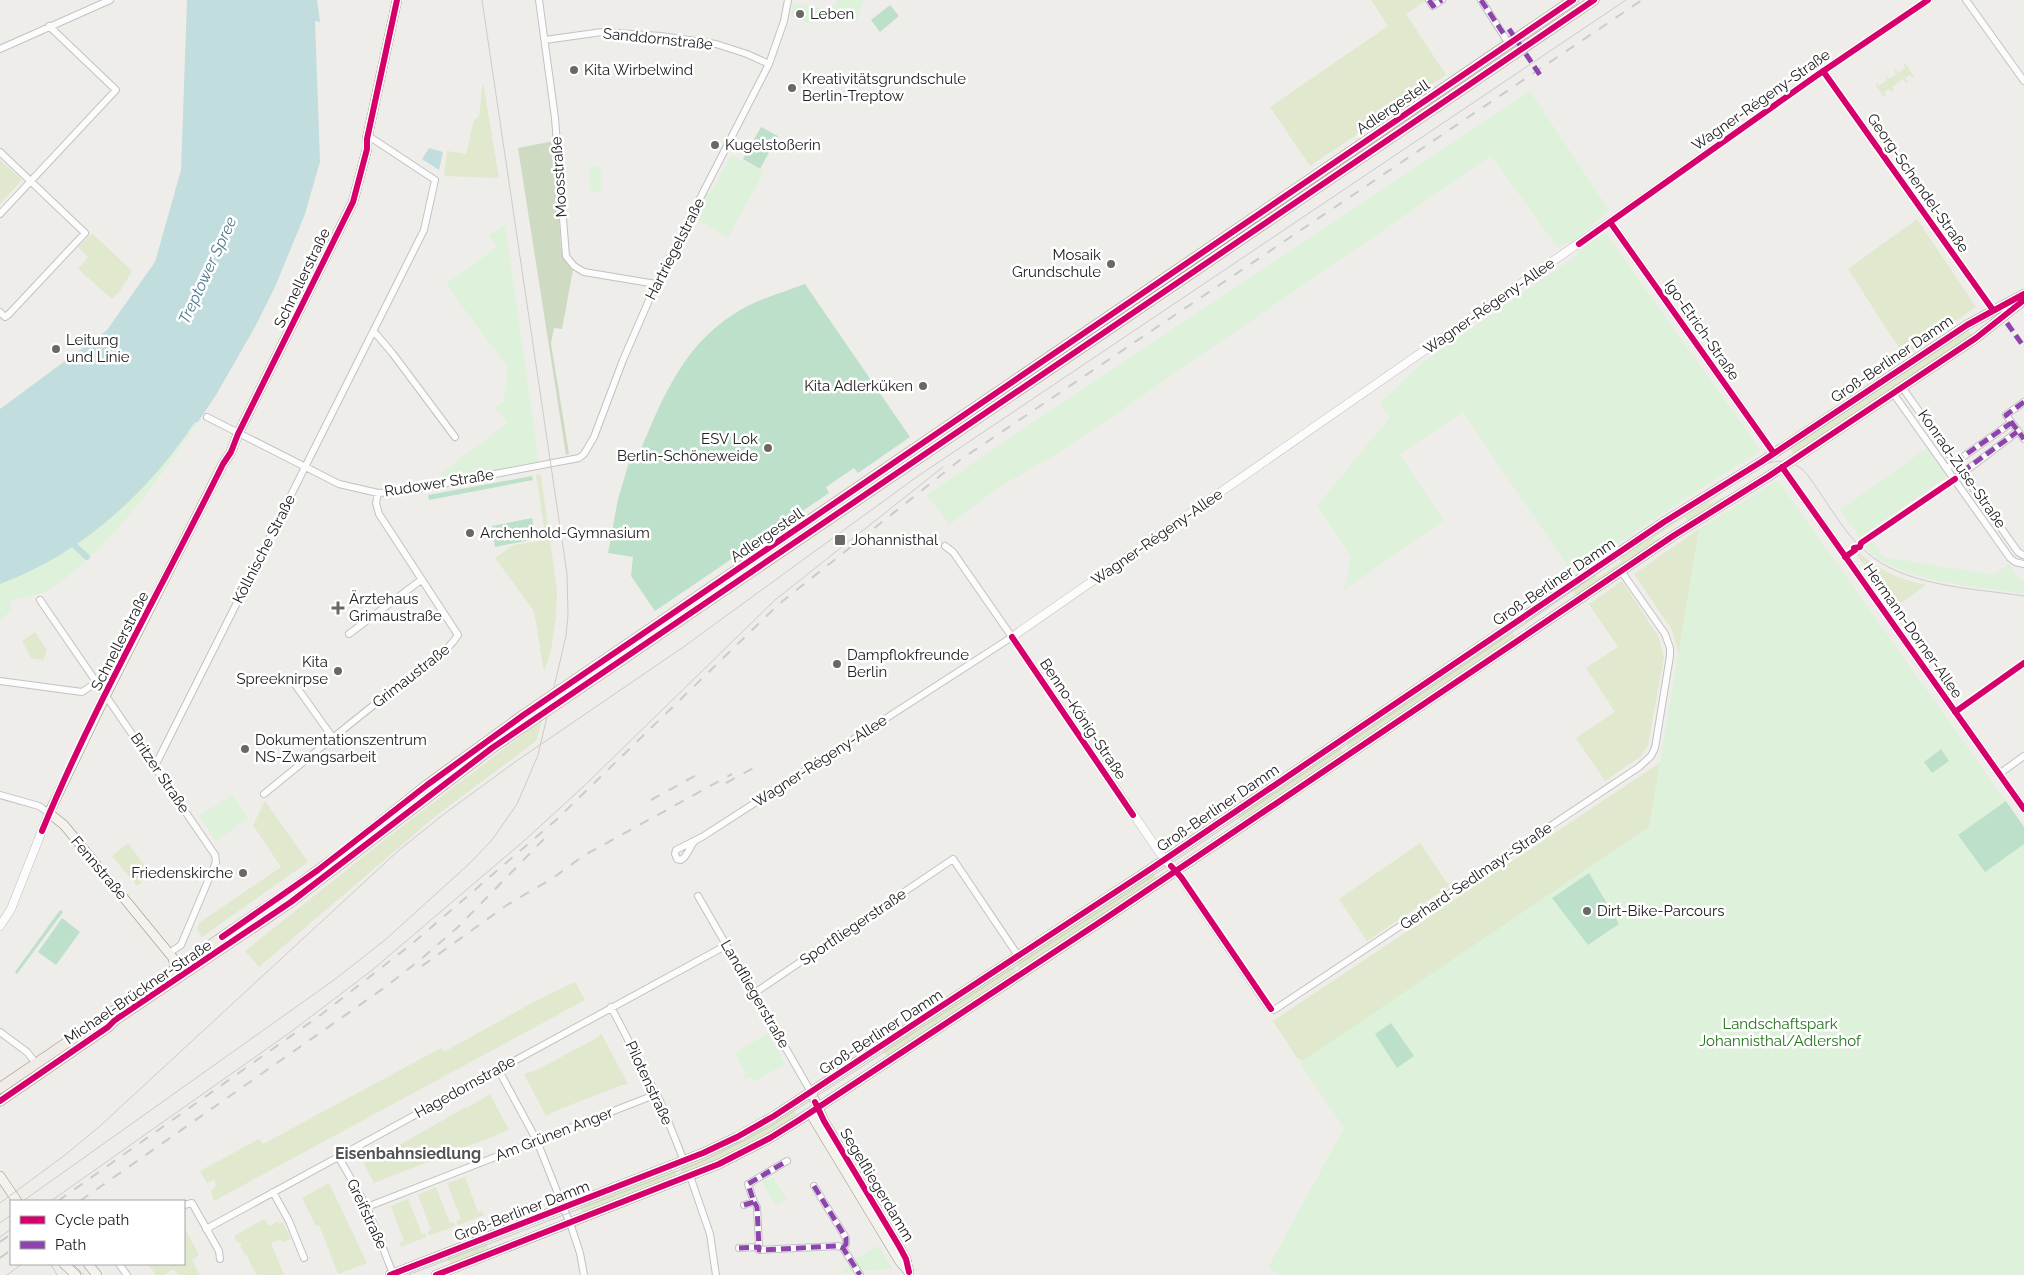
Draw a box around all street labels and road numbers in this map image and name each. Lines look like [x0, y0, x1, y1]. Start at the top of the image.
street label: Sanddornstraße [602, 24, 714, 54]
street label: Wagner-Régeny-Straße [1688, 45, 1834, 155]
street label: Adlergestell [1353, 75, 1434, 138]
street label: Georg-Schendel-Straße [1863, 110, 1973, 256]
street label: Moosstraße [547, 136, 571, 218]
street label: Hartriegelstraße [642, 195, 708, 303]
street label: Schnellerstraße [270, 225, 334, 331]
street label: Wagner-Régeny-Allee [1420, 254, 1558, 358]
street label: Igo-Etrich-Straße [1661, 276, 1743, 384]
street label: Groß-Berliner Damm [1828, 311, 1956, 407]
street label: Konrad-Zuse-Straße [1914, 406, 2010, 532]
street label: Rudower Straße [383, 465, 495, 501]
street label: Wagner-Régeny-Allee [1088, 485, 1226, 589]
street label: Köllnische Straße [229, 491, 299, 606]
street label: Adlergestell [727, 503, 808, 566]
street label: Groß-Berliner Damm [1490, 534, 1618, 630]
street label: Hermann-Dorner-Allee [1860, 560, 1966, 702]
street label: Schnellerstraße [87, 588, 153, 693]
street label: Grimaustraße [369, 640, 453, 712]
street label: Benno-König-Straße [1036, 655, 1130, 783]
street label: Wagner-Régeny-Allee [750, 711, 891, 811]
street label: Britzer Straße [127, 730, 194, 817]
street label: Groß-Berliner Damm [1154, 760, 1282, 856]
street label: Gerhard-Sedlmayr-Straße [1397, 818, 1555, 934]
street label: Fennstraße [67, 833, 131, 904]
street label: Sportfliegerstraße [796, 885, 910, 969]
street label: Michael-Brückner-Straße [61, 936, 215, 1048]
street label: Landfliegerstraße [717, 937, 793, 1051]
street label: Groß-Berliner Damm [816, 985, 946, 1079]
street label: Pilotenstraße [622, 1038, 676, 1128]
street label: Hagedornstraße [412, 1052, 519, 1122]
street label: Am Grünen Anger [493, 1103, 616, 1165]
street label: Segelfliegerdamm [836, 1125, 918, 1245]
street label: Greifstraße [343, 1176, 391, 1252]
street label: Groß-Berliner Damm [452, 1177, 592, 1245]

